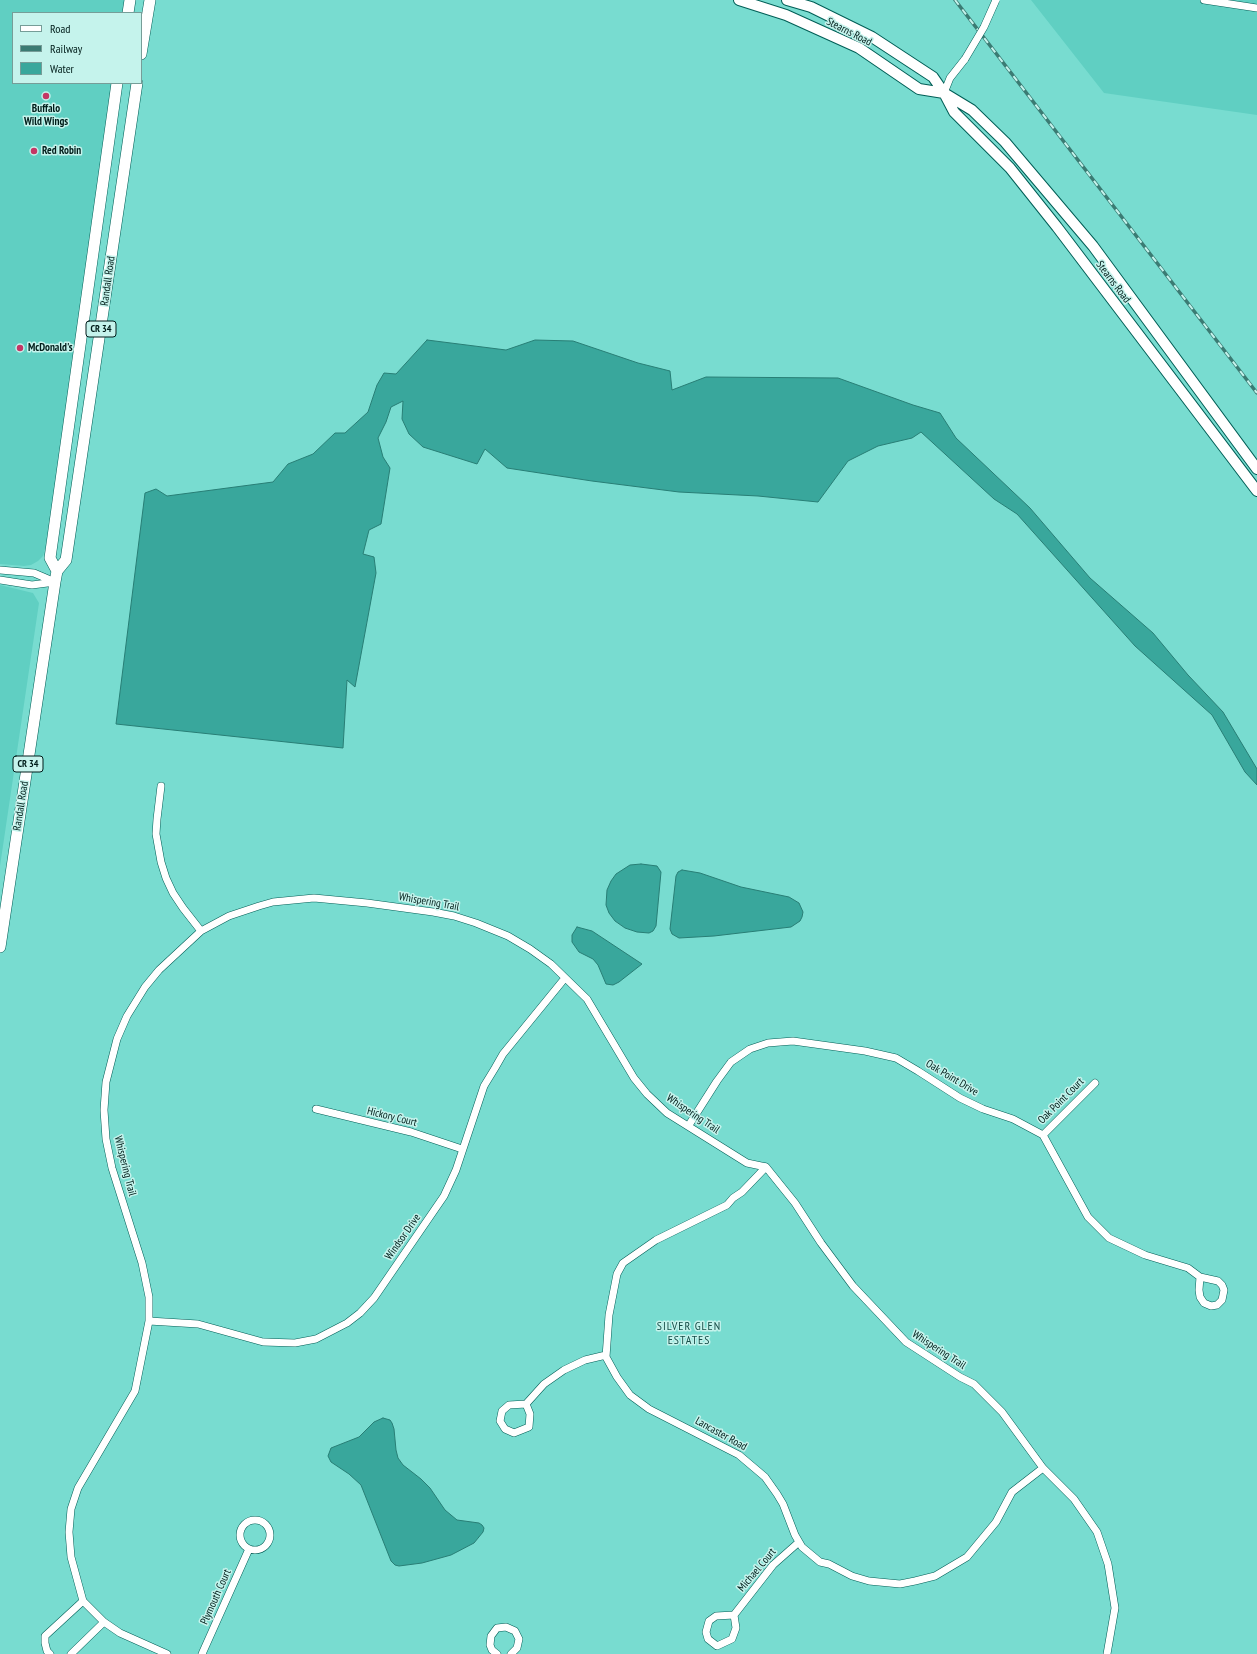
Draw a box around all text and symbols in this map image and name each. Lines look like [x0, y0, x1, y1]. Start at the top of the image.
legend [12, 12, 142, 84]
street label: Stearns Road [824, 15, 874, 49]
text: Road [50, 21, 70, 36]
text: Railway [50, 41, 82, 56]
text: Water [50, 61, 74, 76]
marker: Buffalo Wild Wings [41, 91, 51, 101]
place label: Buffalo Wild Wings [24, 102, 68, 128]
place label: Red Robin [42, 144, 81, 158]
marker: Red Robin [29, 146, 39, 156]
street label: Randall Road [98, 255, 118, 307]
street label: Stearns Road [1093, 258, 1133, 306]
road number: CR 34 [86, 321, 116, 337]
place label: McDonald's [28, 341, 73, 355]
marker: McDonald's [15, 343, 25, 353]
road number: CR 34 [13, 756, 43, 772]
street label: Randall Road [11, 780, 31, 832]
street label: Whispering Trail [398, 890, 460, 914]
street label: Oak Point Drive [923, 1057, 981, 1099]
street label: Oak Point Court [1035, 1075, 1087, 1127]
street label: Whispering Trail [664, 1091, 722, 1137]
street label: Hickory Court [366, 1104, 418, 1130]
street label: Whispering Trail [111, 1135, 139, 1197]
street label: Windsor Drive [382, 1211, 424, 1263]
district label: SILVER GLEN ESTATES [657, 1320, 721, 1348]
street label: Whispering Trail [910, 1328, 968, 1372]
street label: Lancaster Road [693, 1414, 749, 1454]
street label: Michael Court [735, 1546, 779, 1594]
street label: Plymouth Court [198, 1567, 234, 1627]

